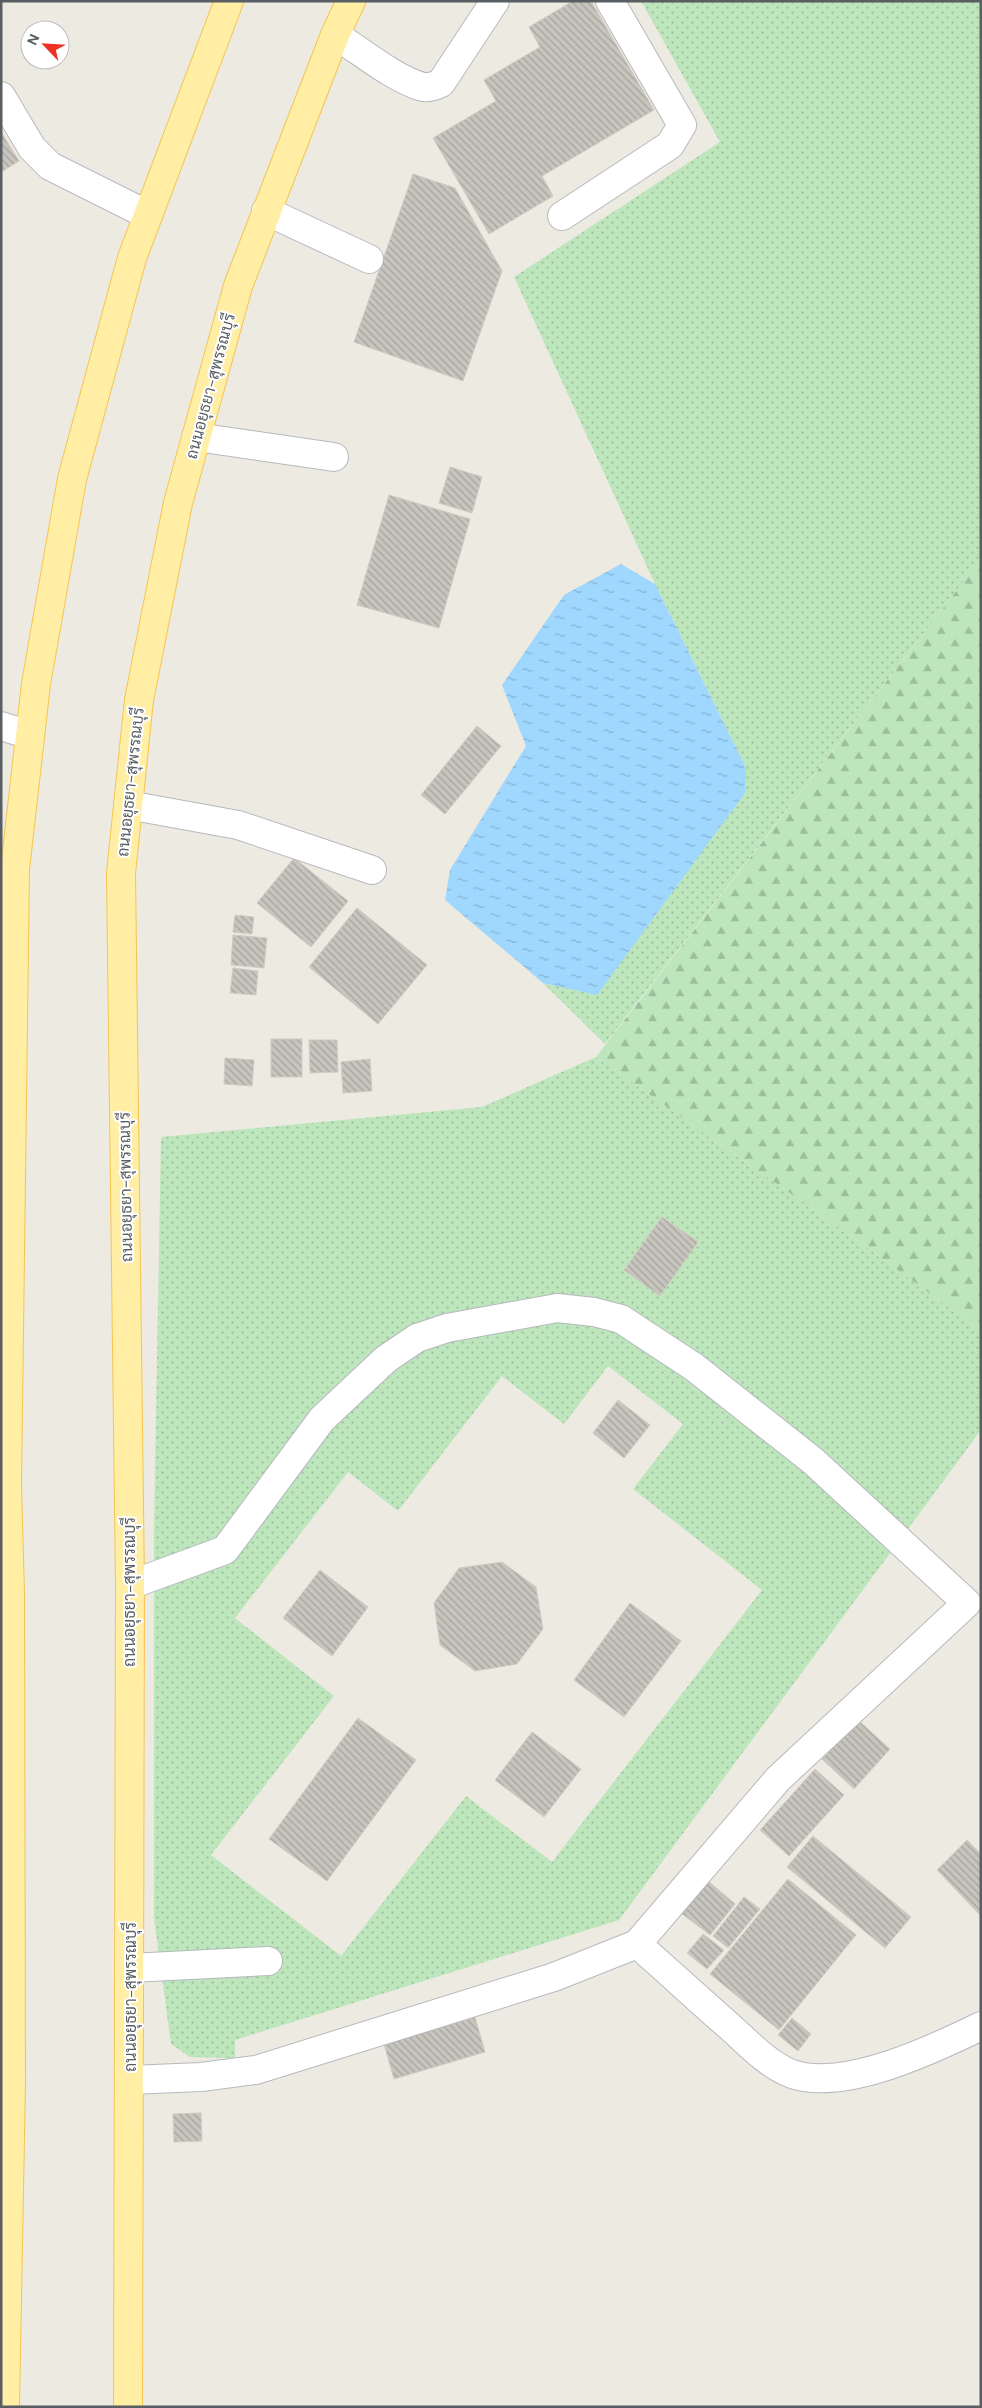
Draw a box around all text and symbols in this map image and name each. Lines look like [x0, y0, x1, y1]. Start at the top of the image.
north arrow [20, 20, 70, 70]
text: N [23, 31, 44, 48]
street label: ถนนอยุธยา-สุพรรณบุรี [180, 310, 241, 462]
street label: ถนนอยุธยา-สุพรรณบุรี [111, 706, 150, 858]
street label: ถนนอยุธยา-สุพรรณบุรี [113, 1111, 138, 1262]
street label: ถนนอยุธยา-สุพรรณบุรี [118, 1517, 141, 1667]
street label: ถนนอยุธยา-สุพรรณบุรี [119, 1922, 142, 2072]

